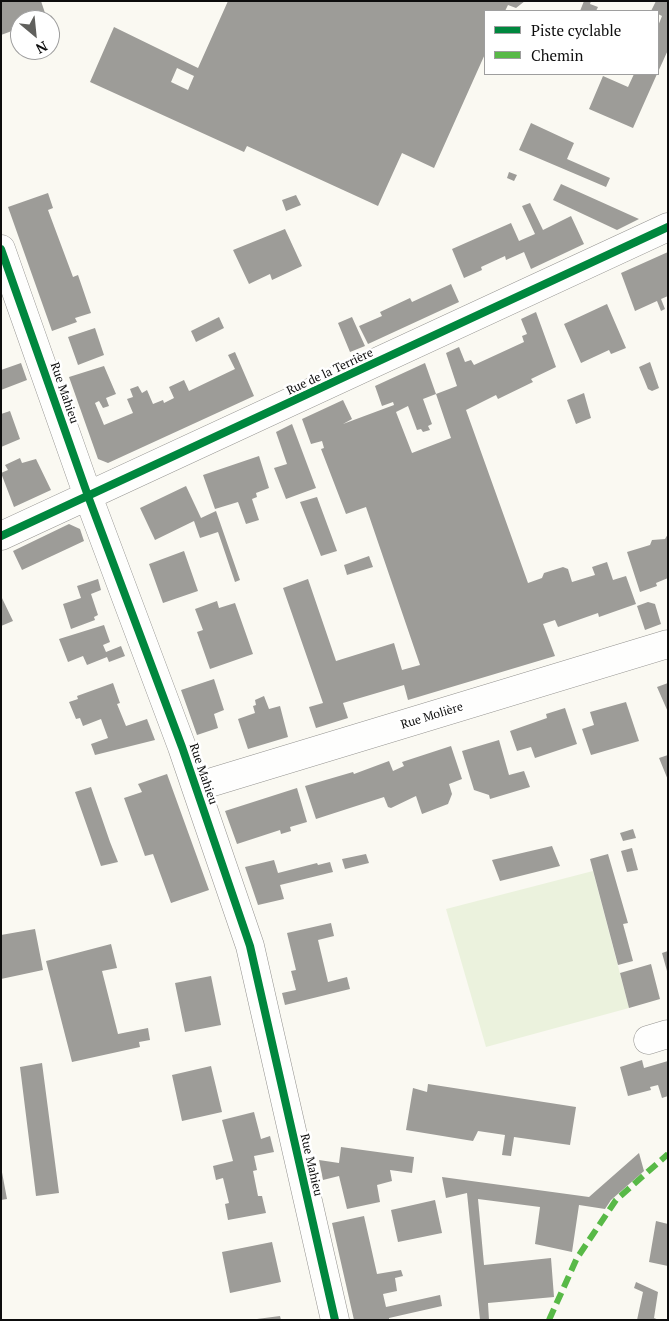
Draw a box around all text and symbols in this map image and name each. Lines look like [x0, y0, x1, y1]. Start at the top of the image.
north arrow [10, 10, 60, 60]
legend [484, 10, 659, 75]
text: Piste cyclable [531, 20, 621, 40]
text: N [33, 37, 51, 59]
text: Chemin [531, 45, 583, 65]
street label: Rue de la Terrière [284, 346, 376, 398]
street label: Rue Mahieu [47, 361, 81, 425]
street label: Rue Molière [399, 700, 465, 732]
street label: Rue Mahieu [186, 742, 220, 806]
street label: Rue Mahieu [297, 1132, 325, 1198]

